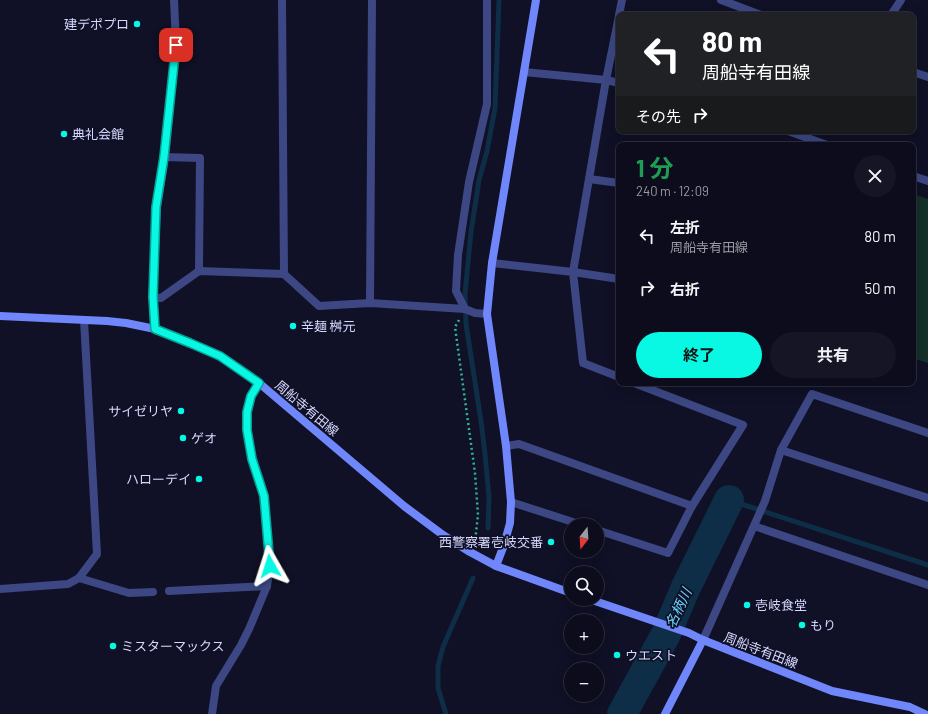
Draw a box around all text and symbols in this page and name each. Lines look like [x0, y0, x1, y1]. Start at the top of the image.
place label: 建デポプロ [64, 16, 129, 32]
marker: 建デポプロ [132, 19, 142, 29]
text: 80 m [702, 24, 762, 58]
pin [159, 28, 193, 62]
icon: left [636, 28, 688, 80]
icon: arrive [165, 34, 187, 56]
text: 周船寺有田線 [702, 61, 810, 83]
icon: right [689, 104, 711, 126]
text: その先 [636, 107, 681, 125]
place label: 典礼会館 [72, 126, 124, 142]
marker: 典礼会館 [59, 129, 69, 139]
text: 1 分 [636, 153, 673, 182]
button: close [854, 155, 896, 197]
text: 240 m · 12:09 [636, 183, 709, 199]
text: 左折 [670, 218, 700, 236]
icon: left [636, 225, 658, 247]
text: 80 m [864, 227, 896, 245]
text: 周船寺有田線 [670, 239, 748, 255]
icon: right [636, 277, 658, 299]
text: 50 m [864, 279, 896, 297]
text: 右折 [670, 280, 700, 298]
place label: 辛麺 桝元 [301, 318, 356, 334]
marker: 辛麺 桝元 [288, 321, 298, 331]
button: 終了 [636, 332, 762, 378]
button: 共有 [770, 332, 896, 378]
street label: 周船寺有田線 [272, 377, 342, 439]
place label: サイゼリヤ [108, 403, 173, 419]
marker: サイゼリヤ [176, 406, 186, 416]
place label: ゲオ [191, 430, 217, 446]
marker: ゲオ [178, 433, 188, 443]
place label: ハローデイ [126, 471, 191, 487]
marker: ハローデイ [194, 474, 204, 484]
north arrow [564, 518, 604, 558]
map controls [564, 518, 604, 702]
place label: 西警察署壱岐交番 [439, 534, 543, 550]
marker: 西警察署壱岐交番 [546, 537, 556, 547]
position arrow [249, 545, 291, 587]
button: search [564, 566, 604, 606]
water label: 名柄川 [661, 584, 695, 631]
place label: 壱岐食堂 [755, 597, 807, 613]
marker: 壱岐食堂 [742, 600, 752, 610]
button: + [564, 614, 604, 654]
place label: もり [810, 617, 836, 633]
marker: もり [797, 620, 807, 630]
street label: 周船寺有田線 [722, 629, 800, 671]
place label: ミスターマックス [121, 638, 225, 654]
marker: ミスターマックス [108, 641, 118, 651]
place label: ウエスト [625, 647, 677, 663]
marker: ウエスト [612, 650, 622, 660]
button: − [564, 662, 604, 702]

